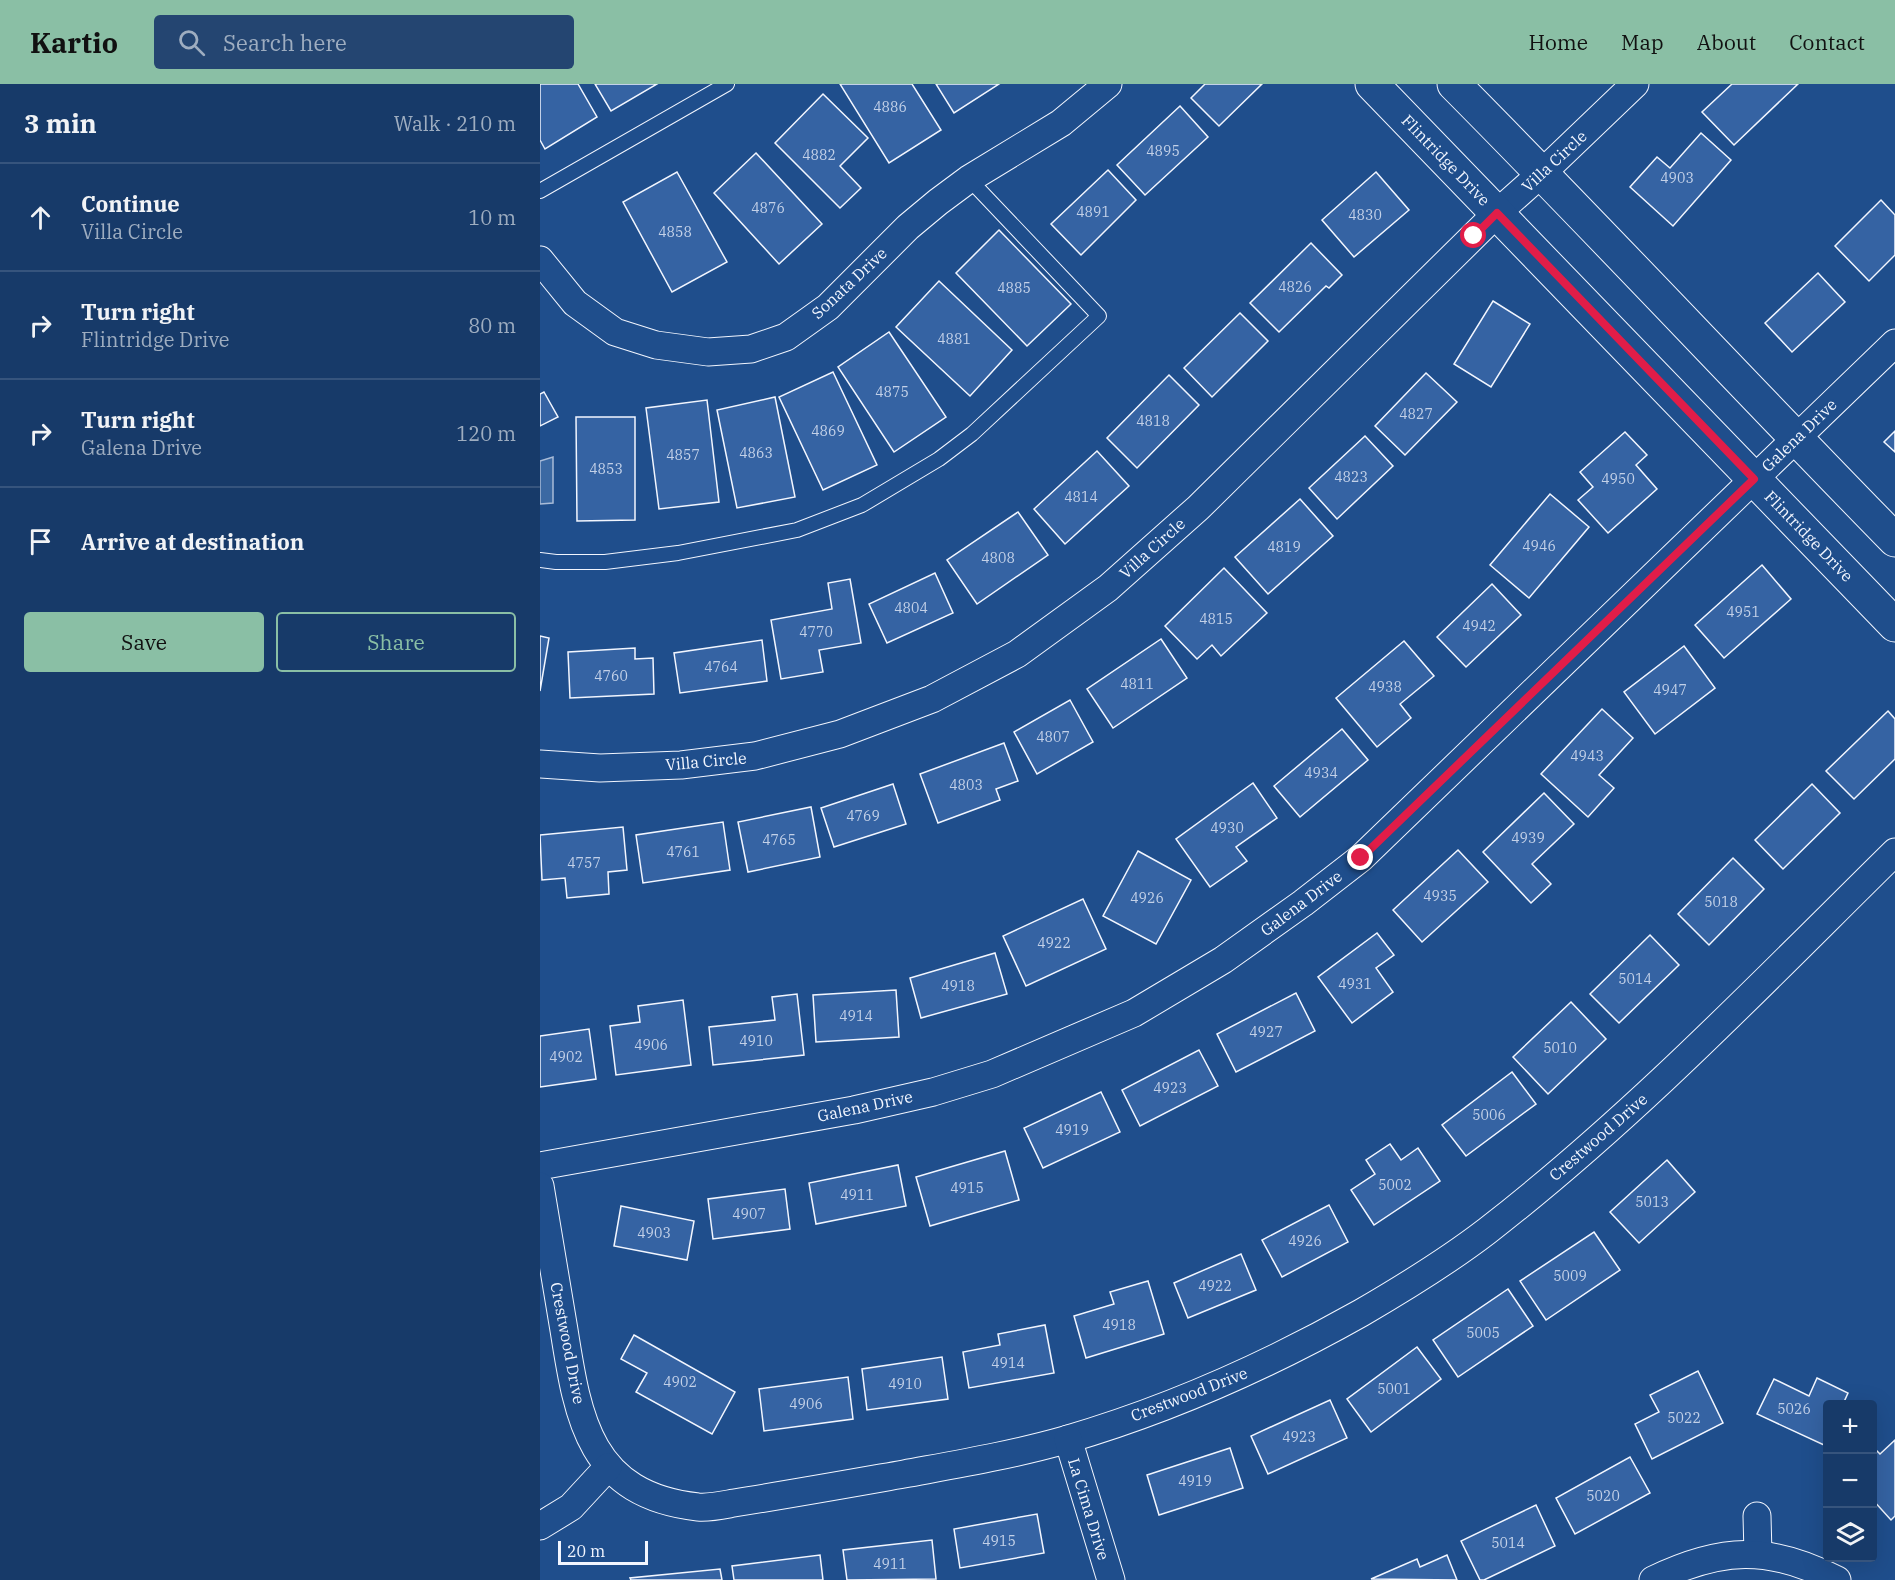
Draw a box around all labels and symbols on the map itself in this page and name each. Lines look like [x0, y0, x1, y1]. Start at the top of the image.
house number: 4886 [873, 98, 907, 116]
street label: Flintridge Drive [1398, 110, 1494, 210]
street label: Villa Circle [1517, 126, 1591, 196]
house number: 4895 [1146, 142, 1180, 160]
house number: 4882 [802, 146, 836, 164]
house number: 4903 [1660, 169, 1694, 187]
house number: 4876 [751, 199, 785, 217]
house number: 4891 [1076, 203, 1110, 221]
house number: 4830 [1348, 206, 1382, 224]
route start [1460, 222, 1486, 248]
house number: 4858 [658, 223, 692, 241]
street label: Sonata Drive [807, 243, 891, 323]
house number: 4826 [1278, 278, 1312, 296]
house number: 4885 [997, 279, 1031, 297]
house number: 4881 [937, 330, 971, 348]
house number: 4875 [875, 383, 909, 401]
street label: Galena Drive [1757, 394, 1841, 476]
house number: 4827 [1399, 405, 1433, 423]
house number: 4818 [1136, 412, 1170, 430]
house number: 4869 [811, 422, 845, 440]
house number: 4863 [739, 444, 773, 462]
house number: 4857 [666, 446, 700, 464]
house number: 4853 [589, 460, 623, 478]
house number: 4823 [1334, 468, 1368, 486]
house number: 4950 [1601, 470, 1635, 488]
street label: Flintridge Drive [1761, 486, 1857, 586]
house number: 4814 [1064, 488, 1098, 506]
street label: Villa Circle [1115, 513, 1189, 583]
house number: 4946 [1522, 537, 1556, 555]
house number: 4819 [1267, 538, 1301, 556]
house number: 4808 [981, 549, 1015, 567]
house number: 4804 [894, 599, 928, 617]
house number: 4951 [1726, 603, 1760, 621]
house number: 4815 [1199, 610, 1233, 628]
house number: 4942 [1462, 617, 1496, 635]
house number: 4770 [799, 623, 833, 641]
house number: 4764 [704, 658, 738, 676]
house number: 4760 [594, 667, 628, 685]
house number: 4811 [1120, 675, 1154, 693]
house number: 4938 [1368, 678, 1402, 696]
house number: 4947 [1653, 681, 1687, 699]
house number: 4807 [1036, 728, 1070, 746]
street label: Villa Circle [665, 747, 747, 775]
house number: 4943 [1570, 747, 1604, 765]
house number: 4934 [1304, 764, 1338, 782]
house number: 4803 [949, 776, 983, 794]
house number: 4769 [846, 807, 880, 825]
house number: 4930 [1210, 819, 1244, 837]
house number: 4939 [1511, 829, 1545, 847]
house number: 4765 [762, 831, 796, 849]
house number: 4761 [666, 843, 700, 861]
route end [1347, 844, 1373, 870]
house number: 4757 [567, 854, 601, 872]
street label: Galena Drive [1256, 866, 1346, 940]
house number: 4935 [1423, 887, 1457, 905]
house number: 4926 [1130, 889, 1164, 907]
house number: 5018 [1704, 893, 1738, 911]
house number: 4922 [1037, 934, 1071, 952]
house number: 5014 [1618, 970, 1652, 988]
house number: 4931 [1338, 975, 1372, 993]
house number: 4918 [941, 977, 975, 995]
house number: 4914 [839, 1007, 873, 1025]
house number: 4927 [1249, 1023, 1283, 1041]
house number: 4910 [739, 1032, 773, 1050]
house number: 4906 [634, 1036, 668, 1054]
house number: 5010 [1543, 1039, 1577, 1057]
house number: 4902 [549, 1048, 583, 1066]
house number: 4923 [1153, 1079, 1187, 1097]
street label: Galena Drive [816, 1086, 914, 1126]
street label: Crestwood Drive [1545, 1089, 1651, 1185]
house number: 5006 [1472, 1106, 1506, 1124]
house number: 4919 [1055, 1121, 1089, 1139]
house number: 5002 [1378, 1176, 1412, 1194]
house number: 4915 [950, 1179, 984, 1197]
house number: 4911 [840, 1186, 874, 1204]
house number: 5013 [1635, 1193, 1669, 1211]
house number: 4907 [732, 1205, 766, 1223]
house number: 4903 [637, 1224, 671, 1242]
house number: 4926 [1288, 1232, 1322, 1250]
house number: 5009 [1553, 1267, 1587, 1285]
house number: 4922 [1198, 1277, 1232, 1295]
street label: Crestwood Drive [546, 1280, 590, 1406]
house number: 4918 [1102, 1316, 1136, 1334]
house number: 5005 [1466, 1324, 1500, 1342]
house number: 4914 [991, 1354, 1025, 1372]
street label: Crestwood Drive [1128, 1363, 1250, 1425]
house number: 4902 [663, 1373, 697, 1391]
house number: 4910 [888, 1375, 922, 1393]
house number: 5001 [1377, 1380, 1411, 1398]
house number: 4906 [789, 1395, 823, 1413]
house number: 5026 [1777, 1400, 1811, 1418]
house number: 5022 [1667, 1409, 1701, 1427]
house number: 4923 [1282, 1428, 1316, 1446]
street label: La Cima Drive [1064, 1456, 1114, 1562]
house number: 4919 [1178, 1472, 1212, 1490]
house number: 5020 [1586, 1487, 1620, 1505]
house number: 4915 [982, 1532, 1016, 1550]
house number: 5014 [1491, 1534, 1525, 1552]
scale bar [558, 1538, 648, 1566]
house number: 4911 [873, 1555, 907, 1573]

